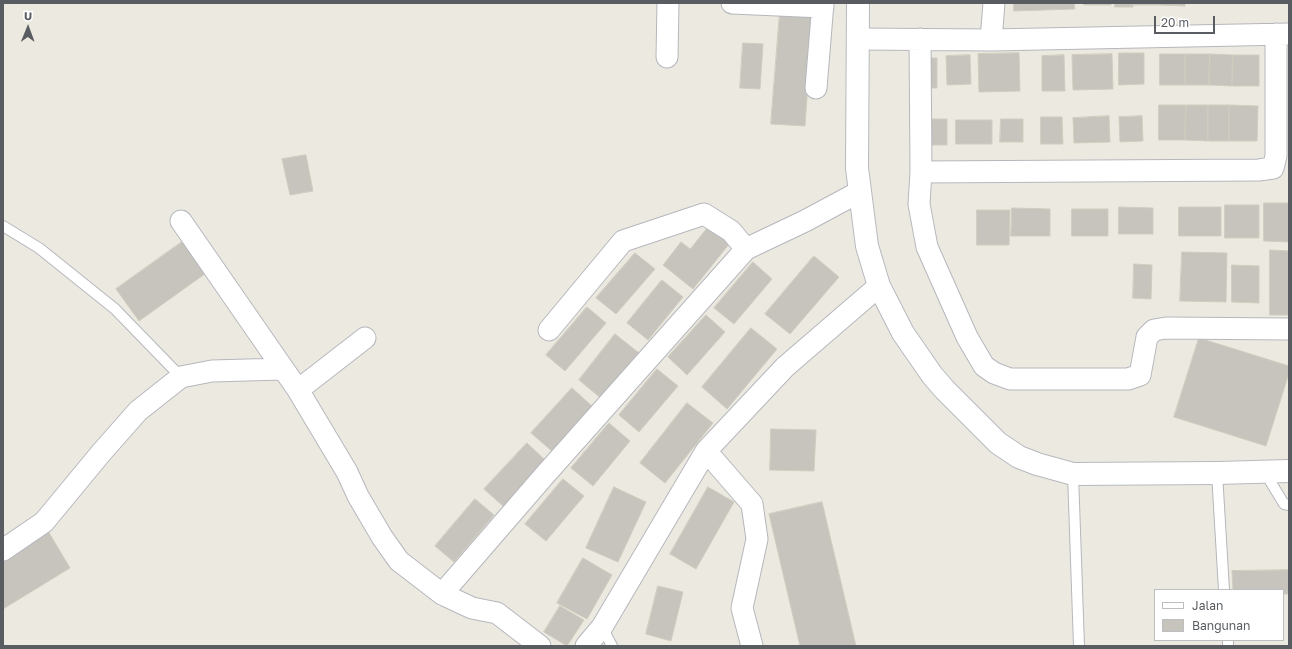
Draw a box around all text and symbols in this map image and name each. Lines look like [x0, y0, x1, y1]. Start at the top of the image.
north arrow [8, 8, 48, 48]
scale bar [1156, 8, 1217, 34]
text: U [24, 9, 32, 22]
text: 20 m [1161, 15, 1189, 30]
legend [1154, 589, 1284, 641]
text: Jalan [1192, 598, 1223, 613]
text: Bangunan [1192, 618, 1250, 633]

